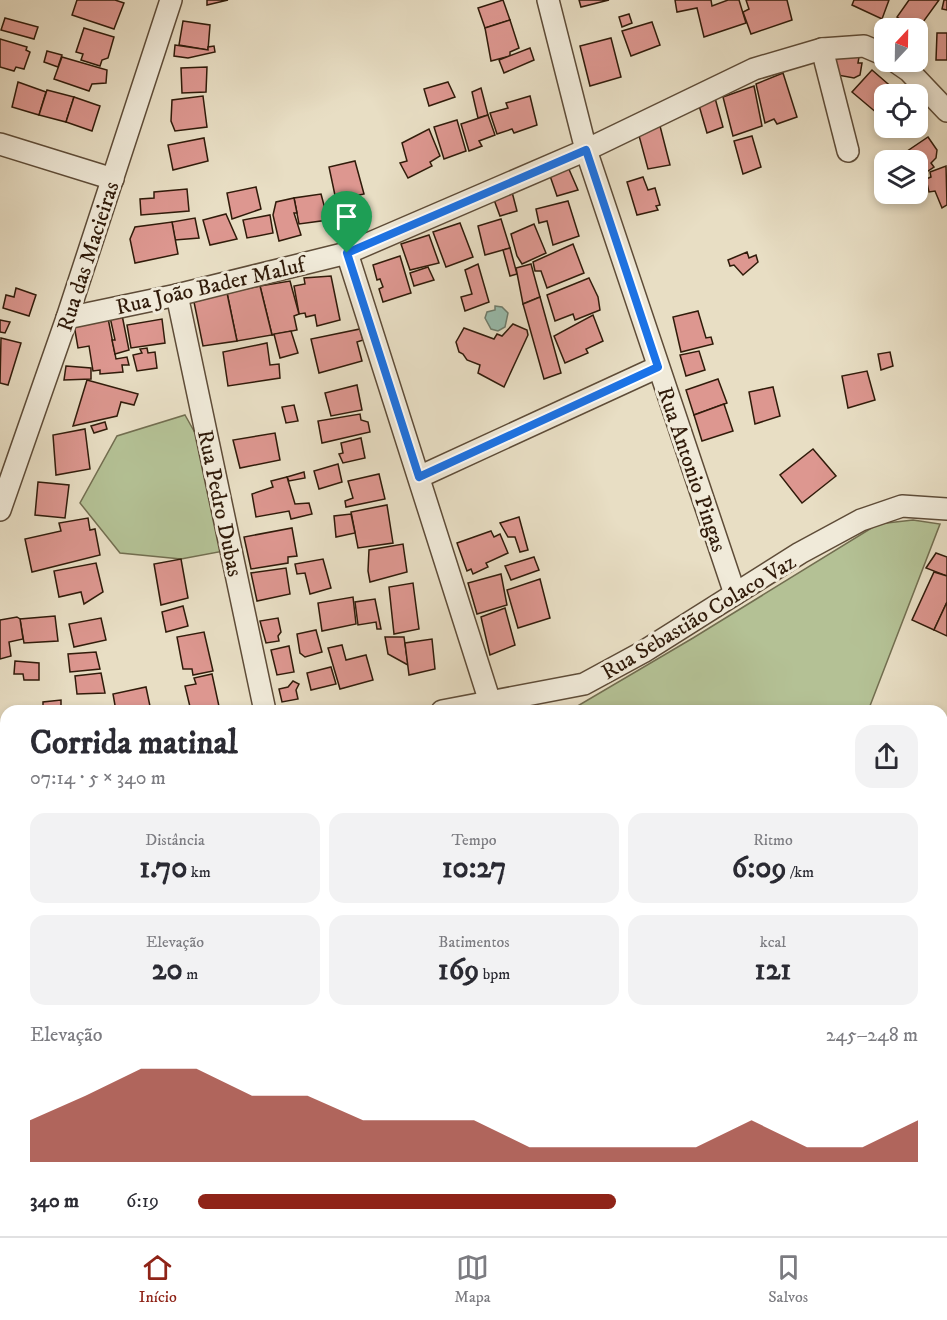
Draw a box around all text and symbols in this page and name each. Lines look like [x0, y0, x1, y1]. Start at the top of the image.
north arrow [874, 18, 928, 72]
map controls [874, 18, 928, 204]
button: locate [874, 84, 928, 138]
button: layers [874, 150, 928, 204]
street label: Rua das Macieiras [51, 178, 125, 335]
pin [321, 191, 372, 253]
icon: arrive [330, 200, 363, 233]
street label: Rua João Bader Maluf [113, 251, 311, 321]
street label: Rua Antonio Pingas [651, 384, 732, 555]
street label: Rua Pedro Dubas [191, 427, 248, 579]
street label: Rua Sebastião Colaco Vaz [597, 548, 801, 686]
text: Corrida matinal [30, 723, 238, 764]
button: share [855, 725, 918, 788]
text: 07:14 · 5 × 340 m [30, 766, 166, 791]
text: Distância [145, 830, 205, 850]
text: Tempo [452, 830, 496, 850]
text: Ritmo [753, 830, 793, 850]
text: 1.70 [139, 850, 187, 887]
text: 10:27 [442, 850, 506, 887]
text: 6:09 [732, 850, 786, 887]
text: km [187, 862, 211, 882]
text: /km [786, 862, 814, 882]
text: Elevação [146, 932, 204, 952]
text: Batimentos [438, 932, 510, 952]
text: kcal [760, 932, 786, 952]
text: 20 [152, 952, 183, 989]
text: 169 [438, 952, 479, 989]
text: 121 [755, 952, 791, 989]
text: m [183, 964, 198, 984]
text: bpm [479, 964, 510, 984]
text: Elevação [30, 1023, 103, 1048]
text: 245–248 m [826, 1023, 918, 1048]
text: 340 m [30, 1189, 79, 1214]
text: 6:19 [126, 1189, 159, 1214]
tab: Início [139, 1251, 177, 1307]
tab: Mapa [454, 1251, 491, 1307]
tab: Salvos [768, 1251, 808, 1307]

